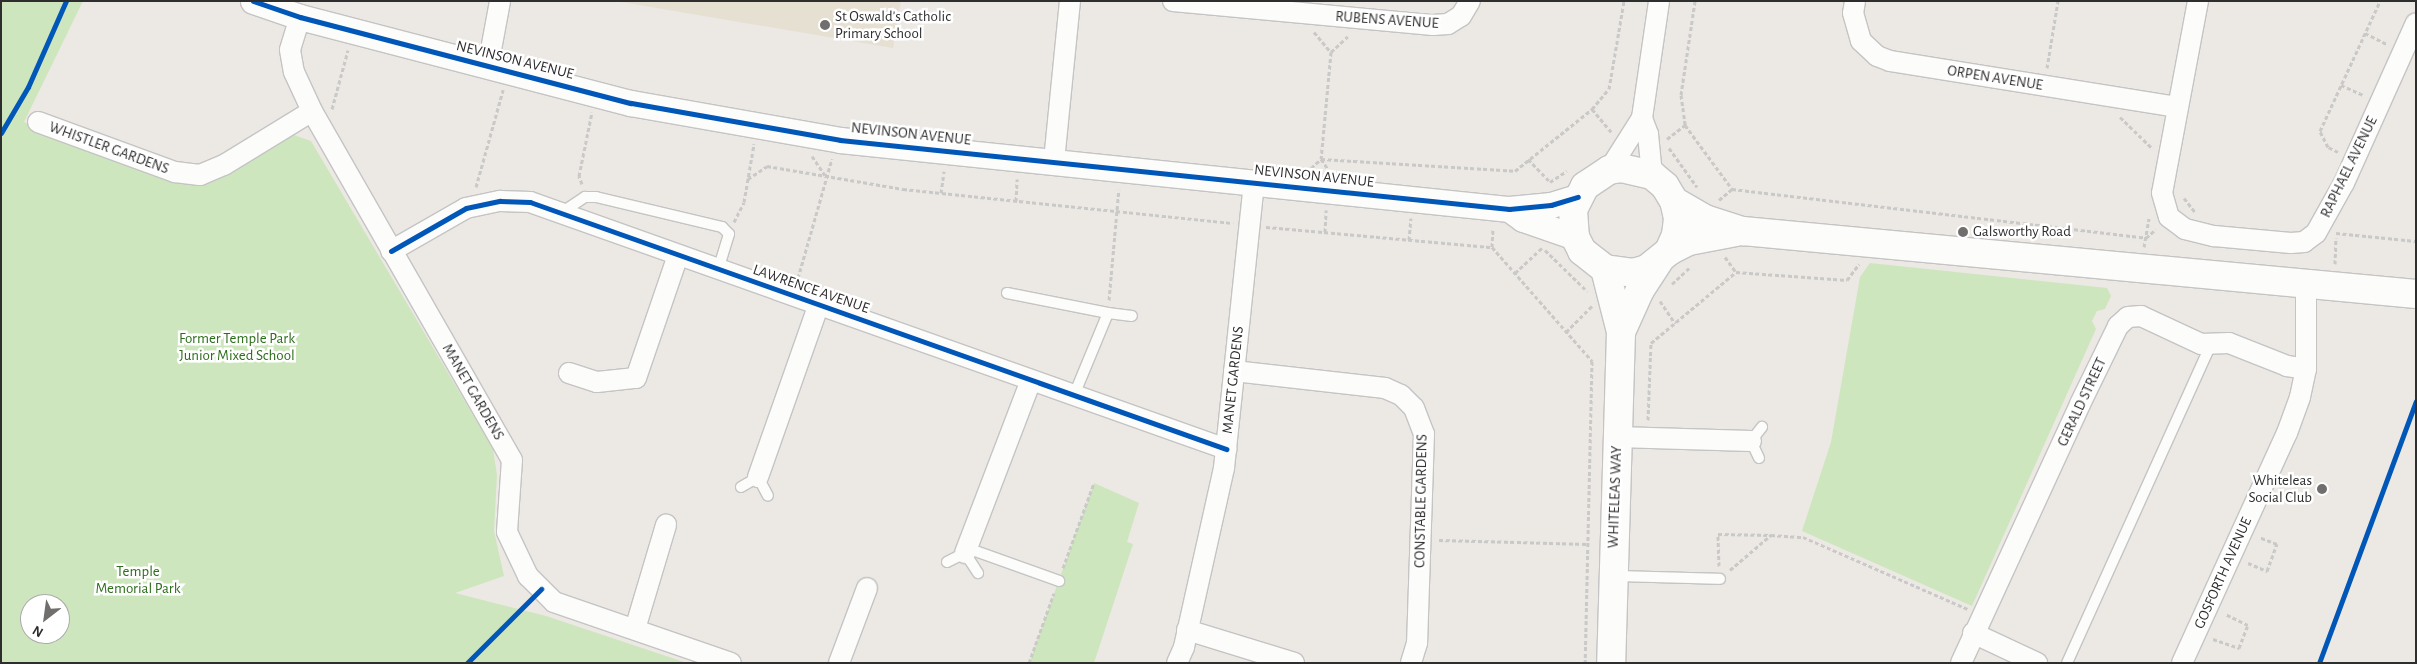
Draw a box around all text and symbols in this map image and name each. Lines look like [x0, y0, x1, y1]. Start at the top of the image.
place label: St Oswald's Catholic Primary School [835, 7, 951, 42]
street label: RUBENS AVENUE [1335, 7, 1439, 33]
marker: St Oswald's Catholic Primary School [819, 19, 831, 31]
street label: NEVINSON AVENUE [454, 37, 576, 83]
street label: ORPEN AVENUE [1946, 62, 2044, 94]
street label: RAPHAEL AVENUE [2317, 113, 2381, 221]
street label: WHISTLER GARDENS [47, 118, 171, 178]
street label: NEVINSON AVENUE [850, 119, 972, 149]
street label: NEVINSON AVENUE [1253, 161, 1375, 191]
place label: Galsworthy Road [1973, 223, 2071, 241]
marker: Galsworthy Road [1957, 226, 1969, 238]
street label: LAWRENCE AVENUE [750, 261, 872, 317]
street label: MANET GARDENS [1218, 325, 1248, 435]
park label: Former Temple Park Junior Mixed School [179, 329, 295, 364]
street label: MANET GARDENS [438, 341, 508, 443]
street label: GERALD STREET [2054, 355, 2110, 449]
street label: CONSTABLE GARDENS [1411, 434, 1431, 568]
street label: WHITELEAS WAY [1604, 445, 1626, 549]
place label: Whiteleas Social Club [2248, 471, 2312, 506]
marker: Whiteleas Social Club [2316, 483, 2328, 495]
street label: GOSFORTH AVENUE [2190, 514, 2256, 632]
park label: Temple Memorial Park [95, 562, 181, 597]
north arrow [20, 594, 70, 644]
text: N [30, 623, 46, 640]

